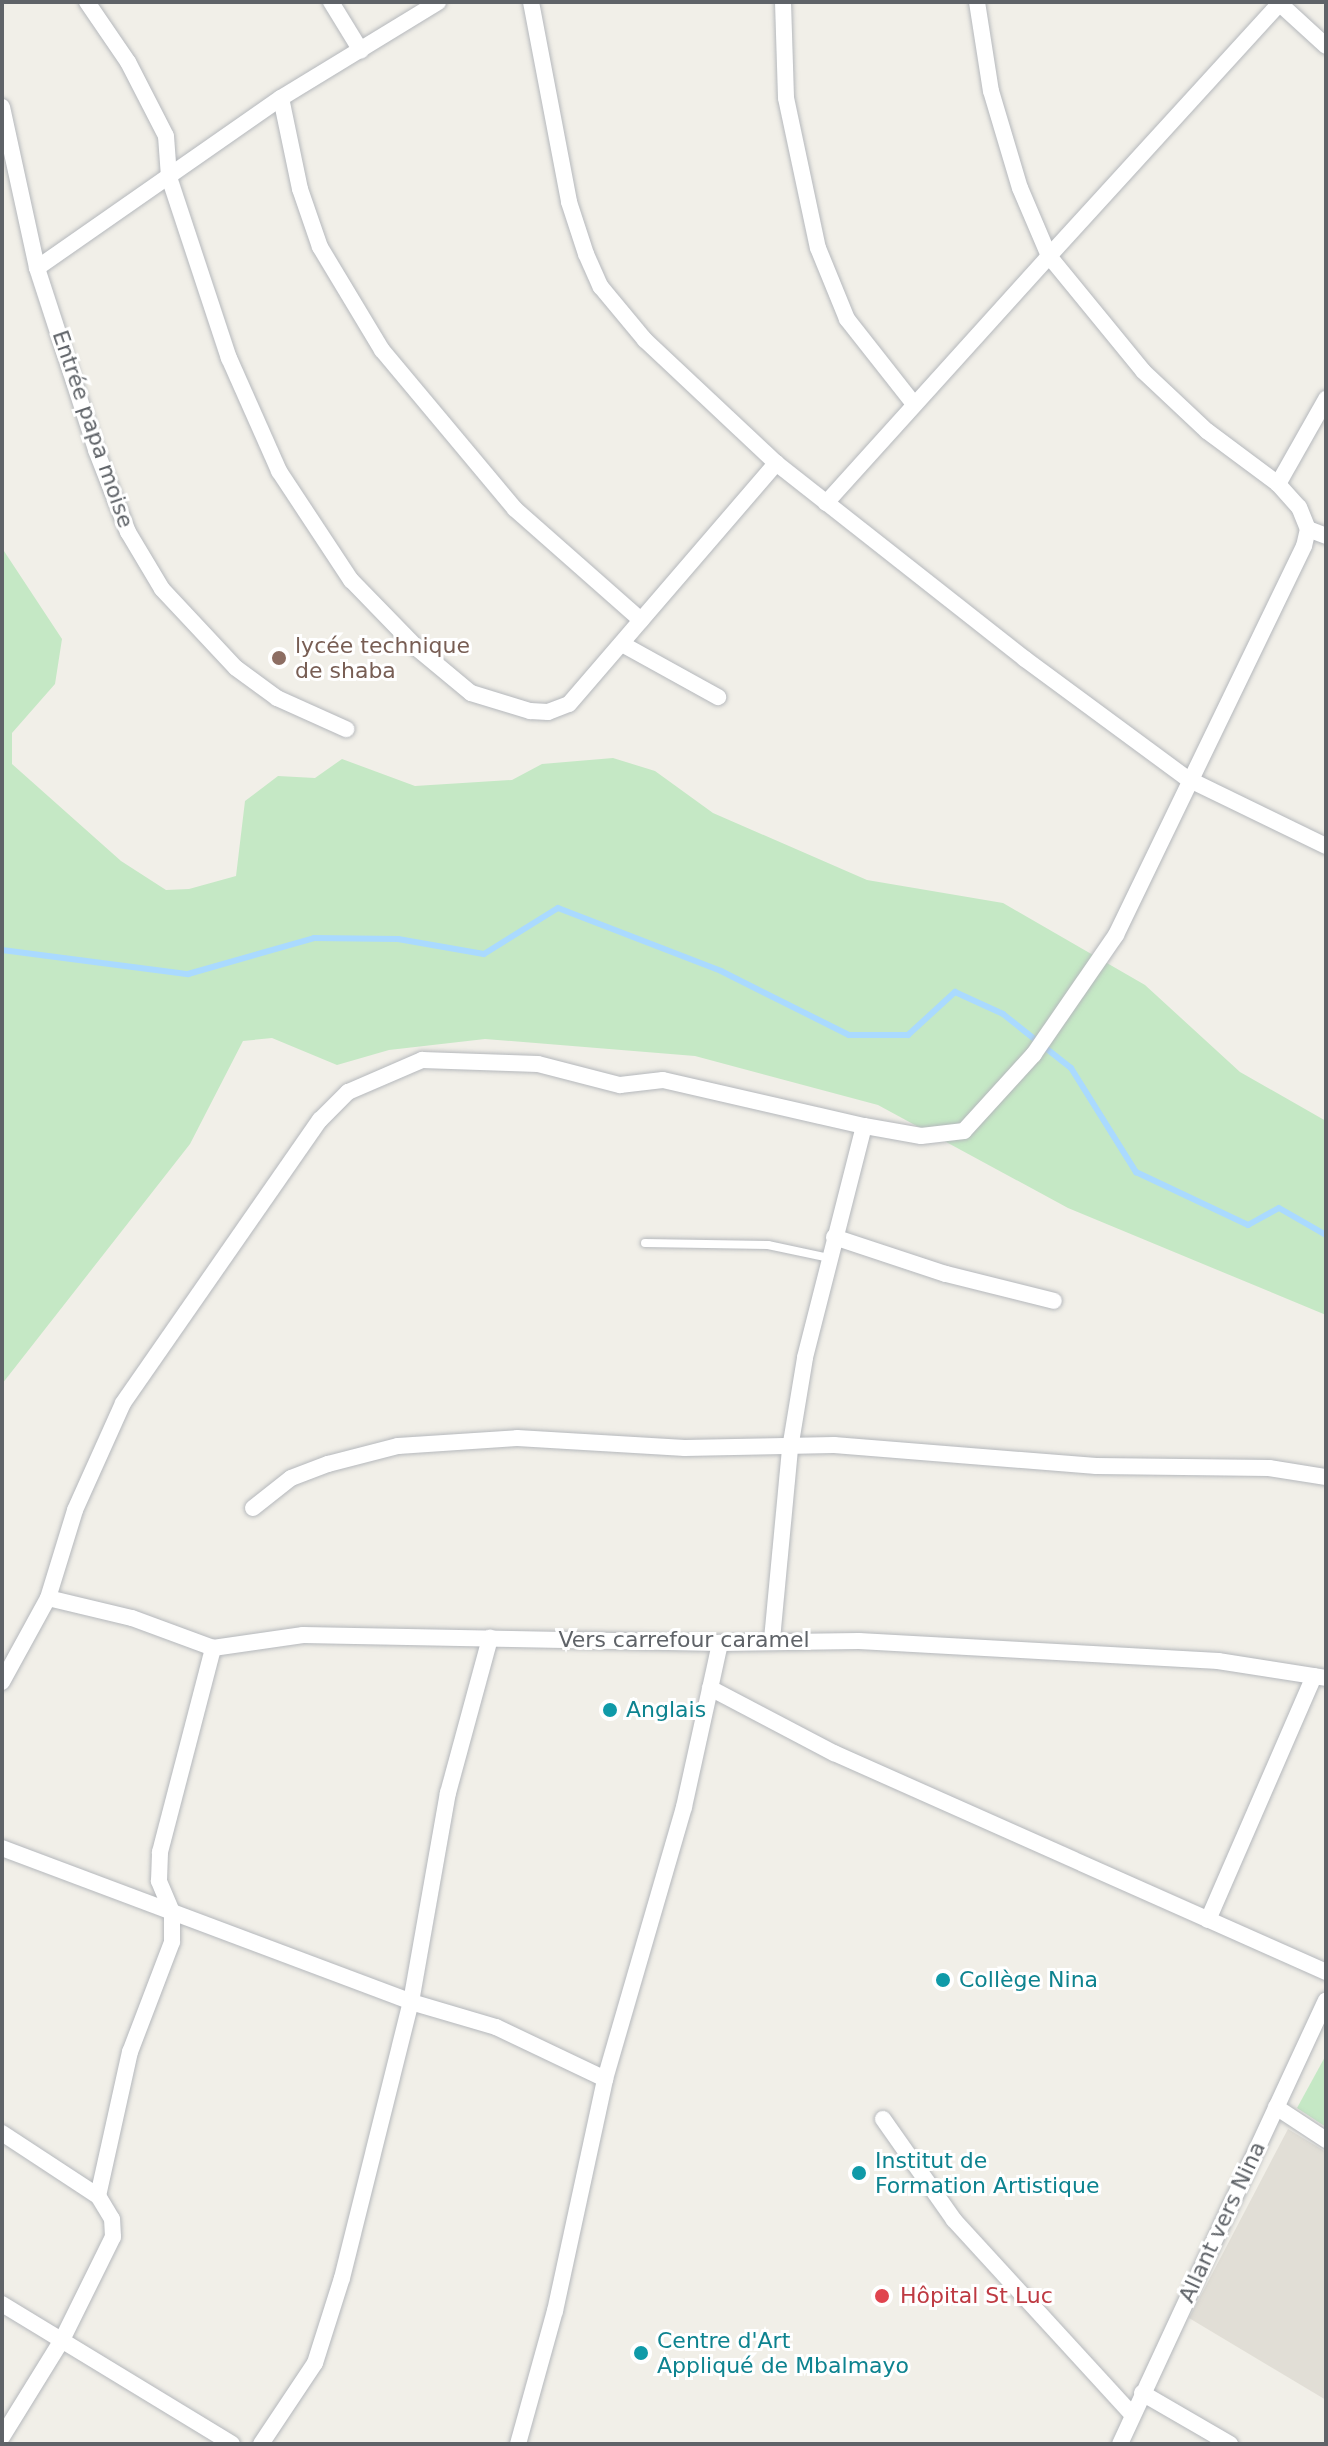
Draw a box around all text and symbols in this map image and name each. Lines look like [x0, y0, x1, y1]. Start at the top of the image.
street label: Entrée papa moise [47, 327, 139, 531]
place label: lycée technique de shaba [295, 632, 470, 684]
marker: lycée technique de shaba [270, 649, 288, 667]
street label: Vers carrefour caramel [558, 1627, 810, 1653]
place label: Anglais [626, 1697, 706, 1723]
marker: Anglais [601, 1701, 619, 1719]
place label: Collège Nina [959, 1967, 1098, 1993]
marker: Collège Nina [934, 1971, 952, 1989]
street label: Allant vers Nina [1173, 2137, 1271, 2307]
place label: Institut de Formation Artistique [875, 2147, 1100, 2198]
marker: Institut de Formation Artistique [850, 2164, 868, 2182]
place label: Hôpital St Luc [900, 2283, 1053, 2309]
marker: Hôpital St Luc [871, 2285, 893, 2307]
place label: Centre d'Art Appliqué de Mbalmayo [657, 2327, 909, 2378]
marker: Centre d'Art Appliqué de Mbalmayo [632, 2344, 650, 2362]

